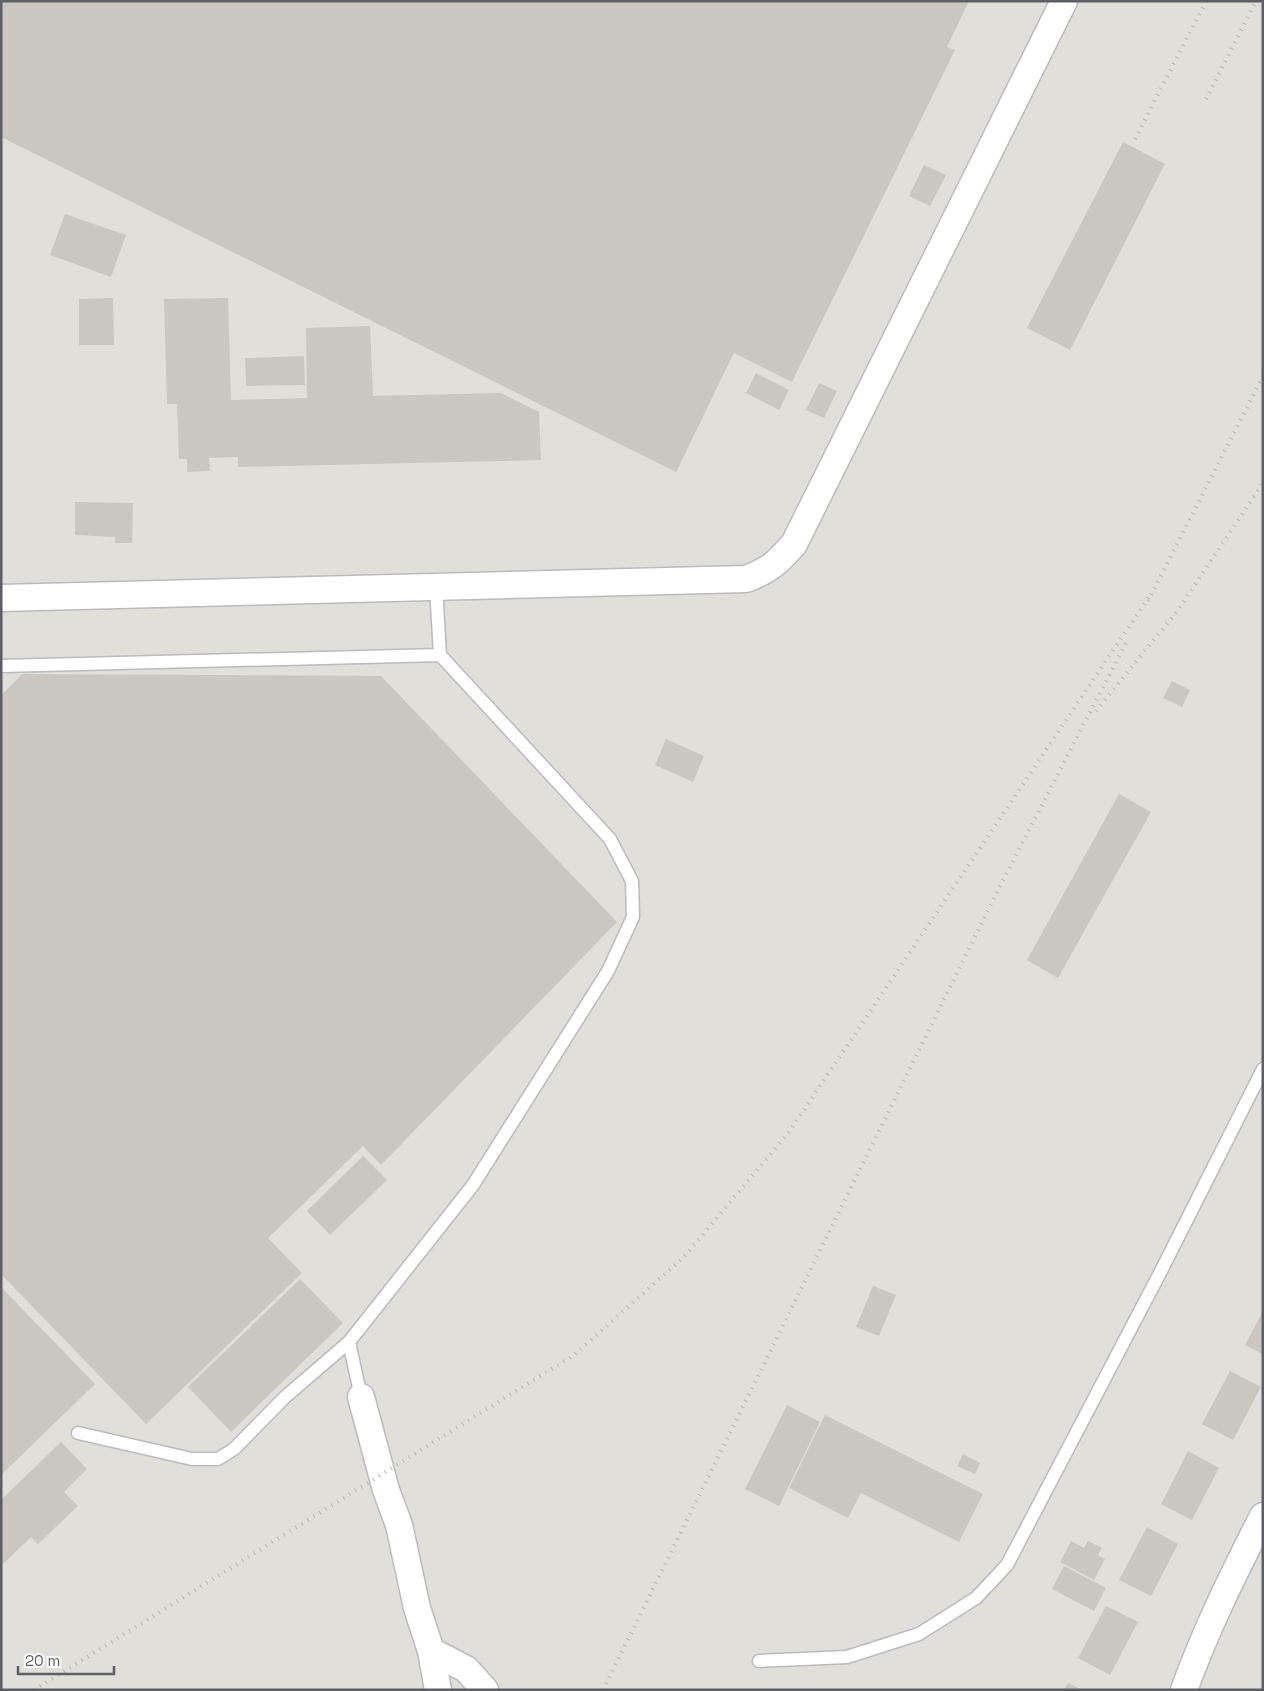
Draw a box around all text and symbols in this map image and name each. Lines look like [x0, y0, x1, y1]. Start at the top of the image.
scale bar [18, 1644, 114, 1676]
text: 20 m [25, 1651, 60, 1670]

